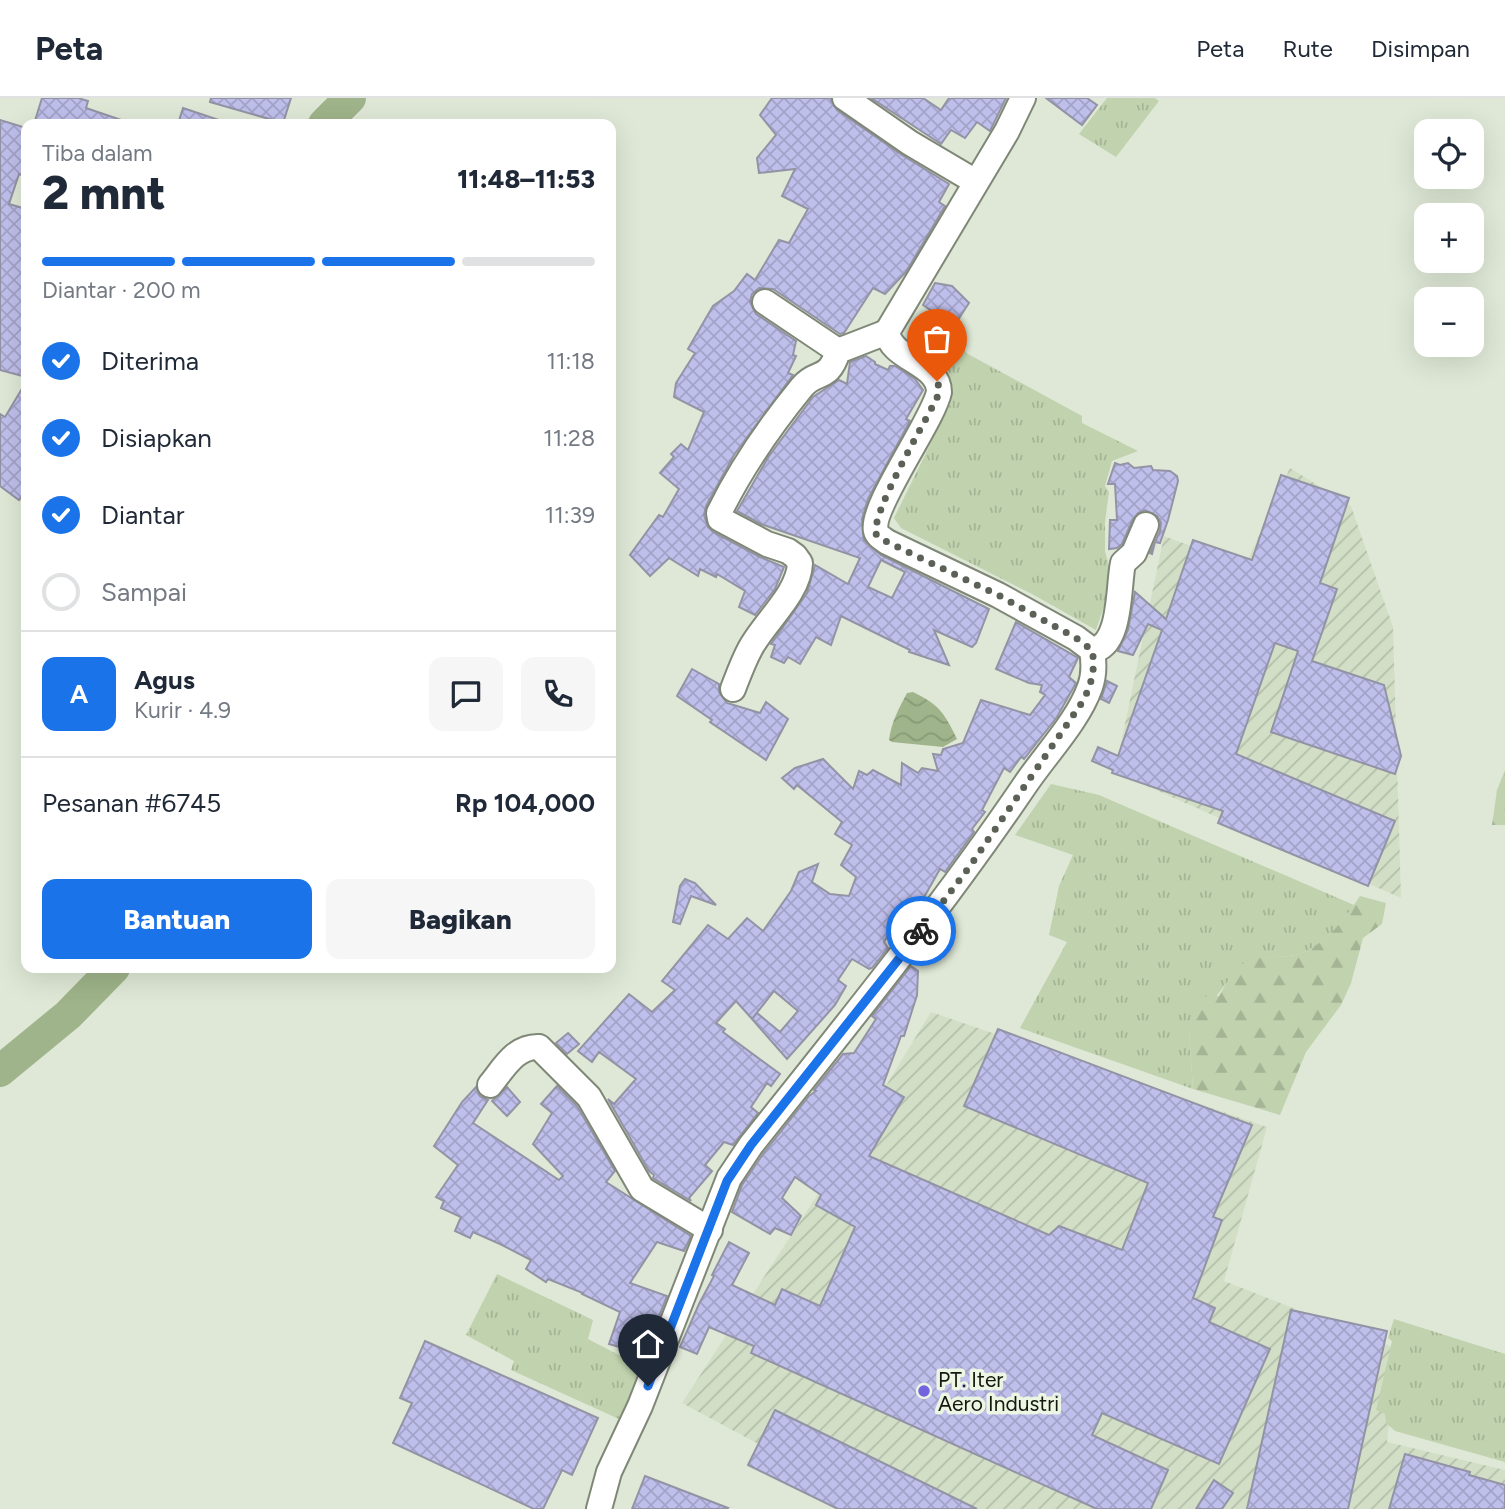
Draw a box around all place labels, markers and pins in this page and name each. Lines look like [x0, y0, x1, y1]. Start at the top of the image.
pin [907, 309, 967, 381]
pin [618, 1314, 678, 1386]
place label: PT. Iter Aero Industri [938, 1367, 1059, 1416]
marker: PT. Iter Aero Industri [916, 1383, 932, 1399]

